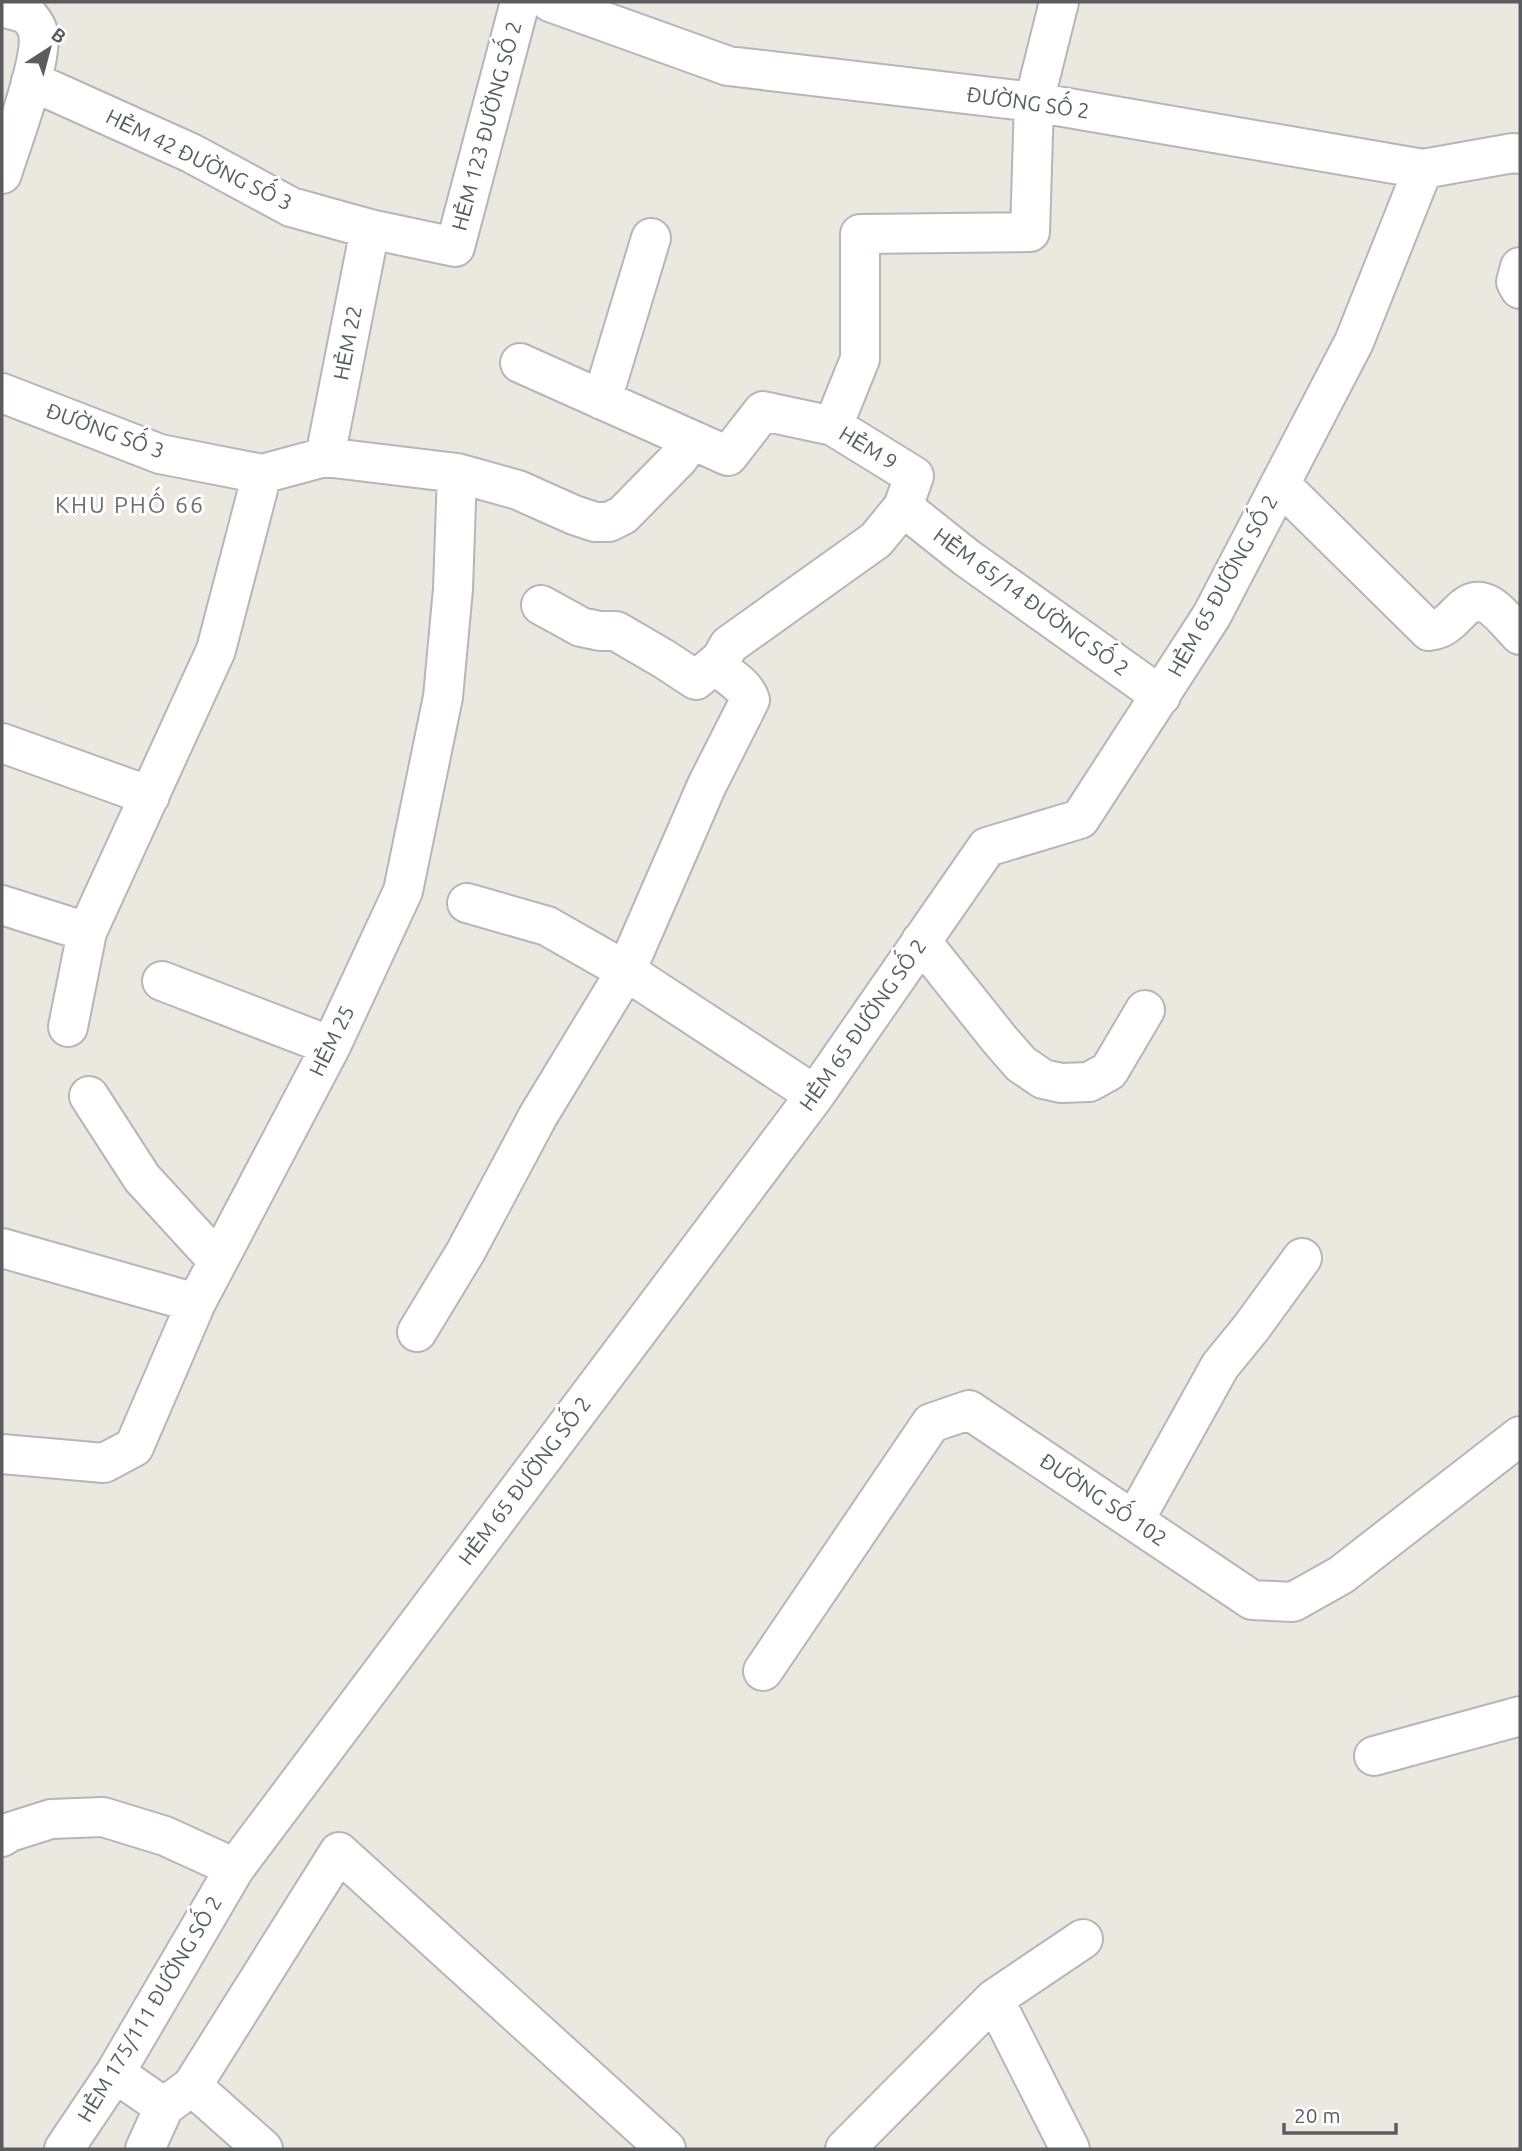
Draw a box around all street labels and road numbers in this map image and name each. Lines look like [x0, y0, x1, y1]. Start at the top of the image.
street label: HẺM 123 ĐƯỜNG SỐ 2 [441, 17, 526, 233]
street label: ĐƯỜNG SỐ 2 [965, 76, 1092, 123]
street label: HẺM 42 ĐƯỜNG SỐ 3 [103, 99, 299, 215]
street label: HẺM 22 [328, 304, 366, 382]
street label: ĐƯỜNG SỐ 3 [43, 393, 169, 463]
street label: HẺM 9 [835, 420, 902, 474]
street label: HẺM 65 ĐƯỜNG SỐ 2 [1157, 488, 1282, 681]
street label: HẺM 65/14 ĐƯỜNG SỐ 2 [929, 518, 1137, 680]
street label: HẺM 65 ĐƯỜNG SỐ 2 [789, 931, 931, 1115]
street label: HẺM 25 [304, 1001, 358, 1080]
street label: HẺM 65 ĐƯỜNG SỐ 2 [449, 1388, 595, 1569]
street label: ĐƯỜNG SỐ 102 [1036, 1443, 1174, 1550]
street label: HẺM 175/111 ĐƯỜNG SỐ 2 [67, 1888, 226, 2126]

